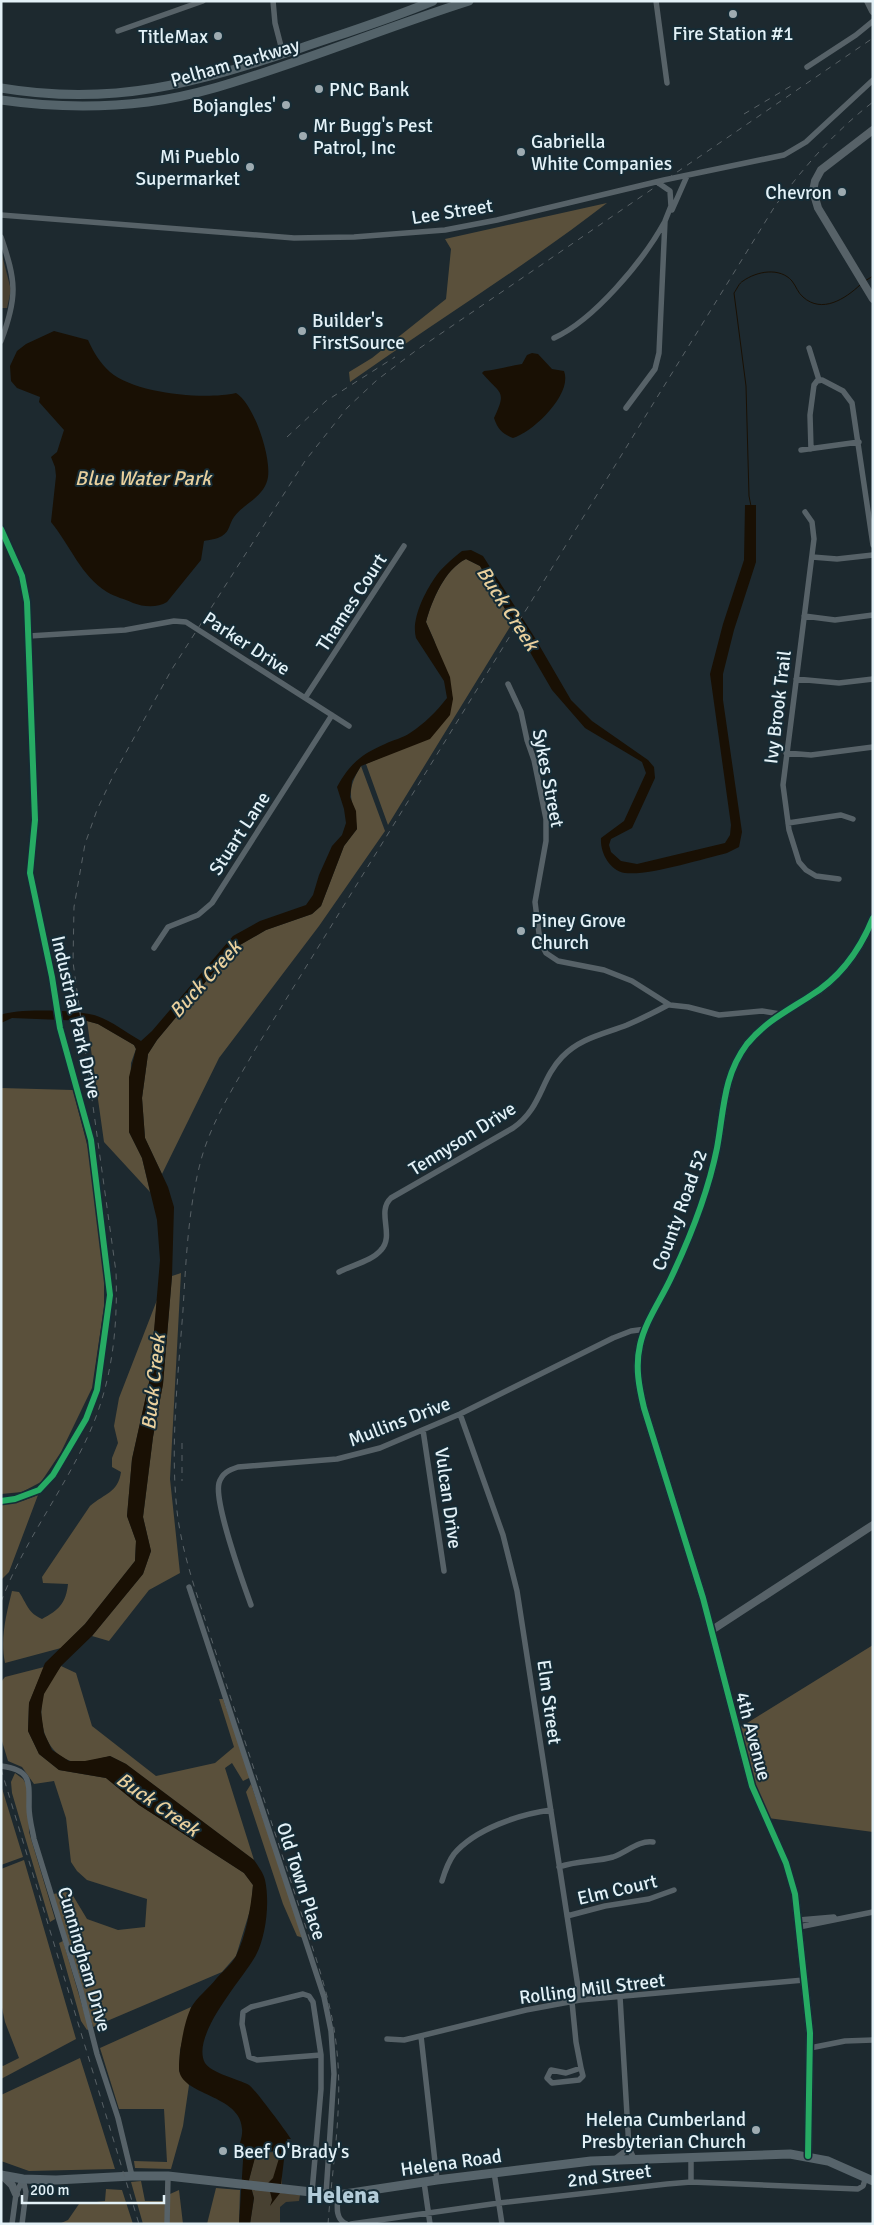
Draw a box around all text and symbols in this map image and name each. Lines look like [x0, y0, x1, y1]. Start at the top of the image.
marker: Fire Station #1 [727, 8, 739, 20]
place label: Fire Station #1 [673, 22, 793, 46]
place label: TitleMax [138, 25, 208, 49]
marker: TitleMax [212, 30, 224, 42]
street label: Pelham Parkway [168, 33, 303, 93]
place label: PNC Bank [329, 78, 410, 102]
marker: PNC Bank [313, 83, 325, 95]
place label: Bojangles' [192, 94, 276, 118]
marker: Bojangles' [280, 99, 292, 111]
place label: Mr Bugg's Pest Patrol, Inc [313, 114, 433, 160]
marker: Mr Bugg's Pest Patrol, Inc [297, 130, 309, 142]
place label: Gabriella White Companies [531, 130, 672, 176]
place label: Mi Pueblo Supermarket [135, 145, 240, 191]
marker: Gabriella White Companies [515, 146, 527, 158]
marker: Mi Pueblo Supermarket [244, 161, 256, 173]
place label: Chevron [765, 181, 832, 205]
marker: Chevron [836, 186, 848, 198]
street label: Lee Street [410, 194, 495, 230]
place label: Builder's FirstSource [312, 309, 405, 355]
marker: Builder's FirstSource [296, 325, 308, 337]
water label: Blue Water Park [75, 466, 213, 491]
street label: Thames Court [311, 549, 393, 656]
water label: Buck Creek [471, 561, 545, 657]
street label: Parker Drive [198, 607, 295, 681]
street label: Ivy Brook Trail [759, 649, 797, 765]
street label: Sykes Street [527, 727, 569, 830]
street label: Stuart Lane [204, 787, 276, 880]
place label: Piney Grove Church [531, 909, 626, 955]
marker: Piney Grove Church [515, 925, 527, 937]
street label: Industrial Park Drive [46, 933, 106, 1101]
water label: Buck Creek [164, 934, 248, 1023]
street label: Tennyson Drive [405, 1096, 521, 1181]
street label: County Road 52 [647, 1147, 713, 1274]
water label: Buck Creek [136, 1331, 171, 1431]
street label: Mullins Drive [345, 1392, 454, 1452]
street label: Vulcan Drive [429, 1446, 467, 1550]
street label: Elm Street [531, 1658, 567, 1746]
street label: 4th Avenue [730, 1689, 776, 1783]
water label: Buck Creek [111, 1767, 206, 1843]
street label: Old Town Place [271, 1819, 331, 1943]
street label: Elm Court [575, 1869, 660, 1911]
street label: Cunningham Drive [52, 1884, 116, 2035]
street label: Rolling Mill Street [518, 1968, 667, 2010]
place label: Helena Cumberland Presbyterian Church [581, 2108, 746, 2154]
marker: Helena Cumberland Presbyterian Church [750, 2124, 762, 2136]
place label: Beef O'Brady's [233, 2140, 349, 2164]
street label: Helena Road [399, 2144, 503, 2182]
marker: Beef O'Brady's [217, 2145, 229, 2157]
street label: 2nd Street [566, 2159, 653, 2193]
scale bar [22, 2172, 165, 2204]
district label: Helena [306, 2180, 380, 2210]
text: 200 m [30, 2181, 70, 2199]

